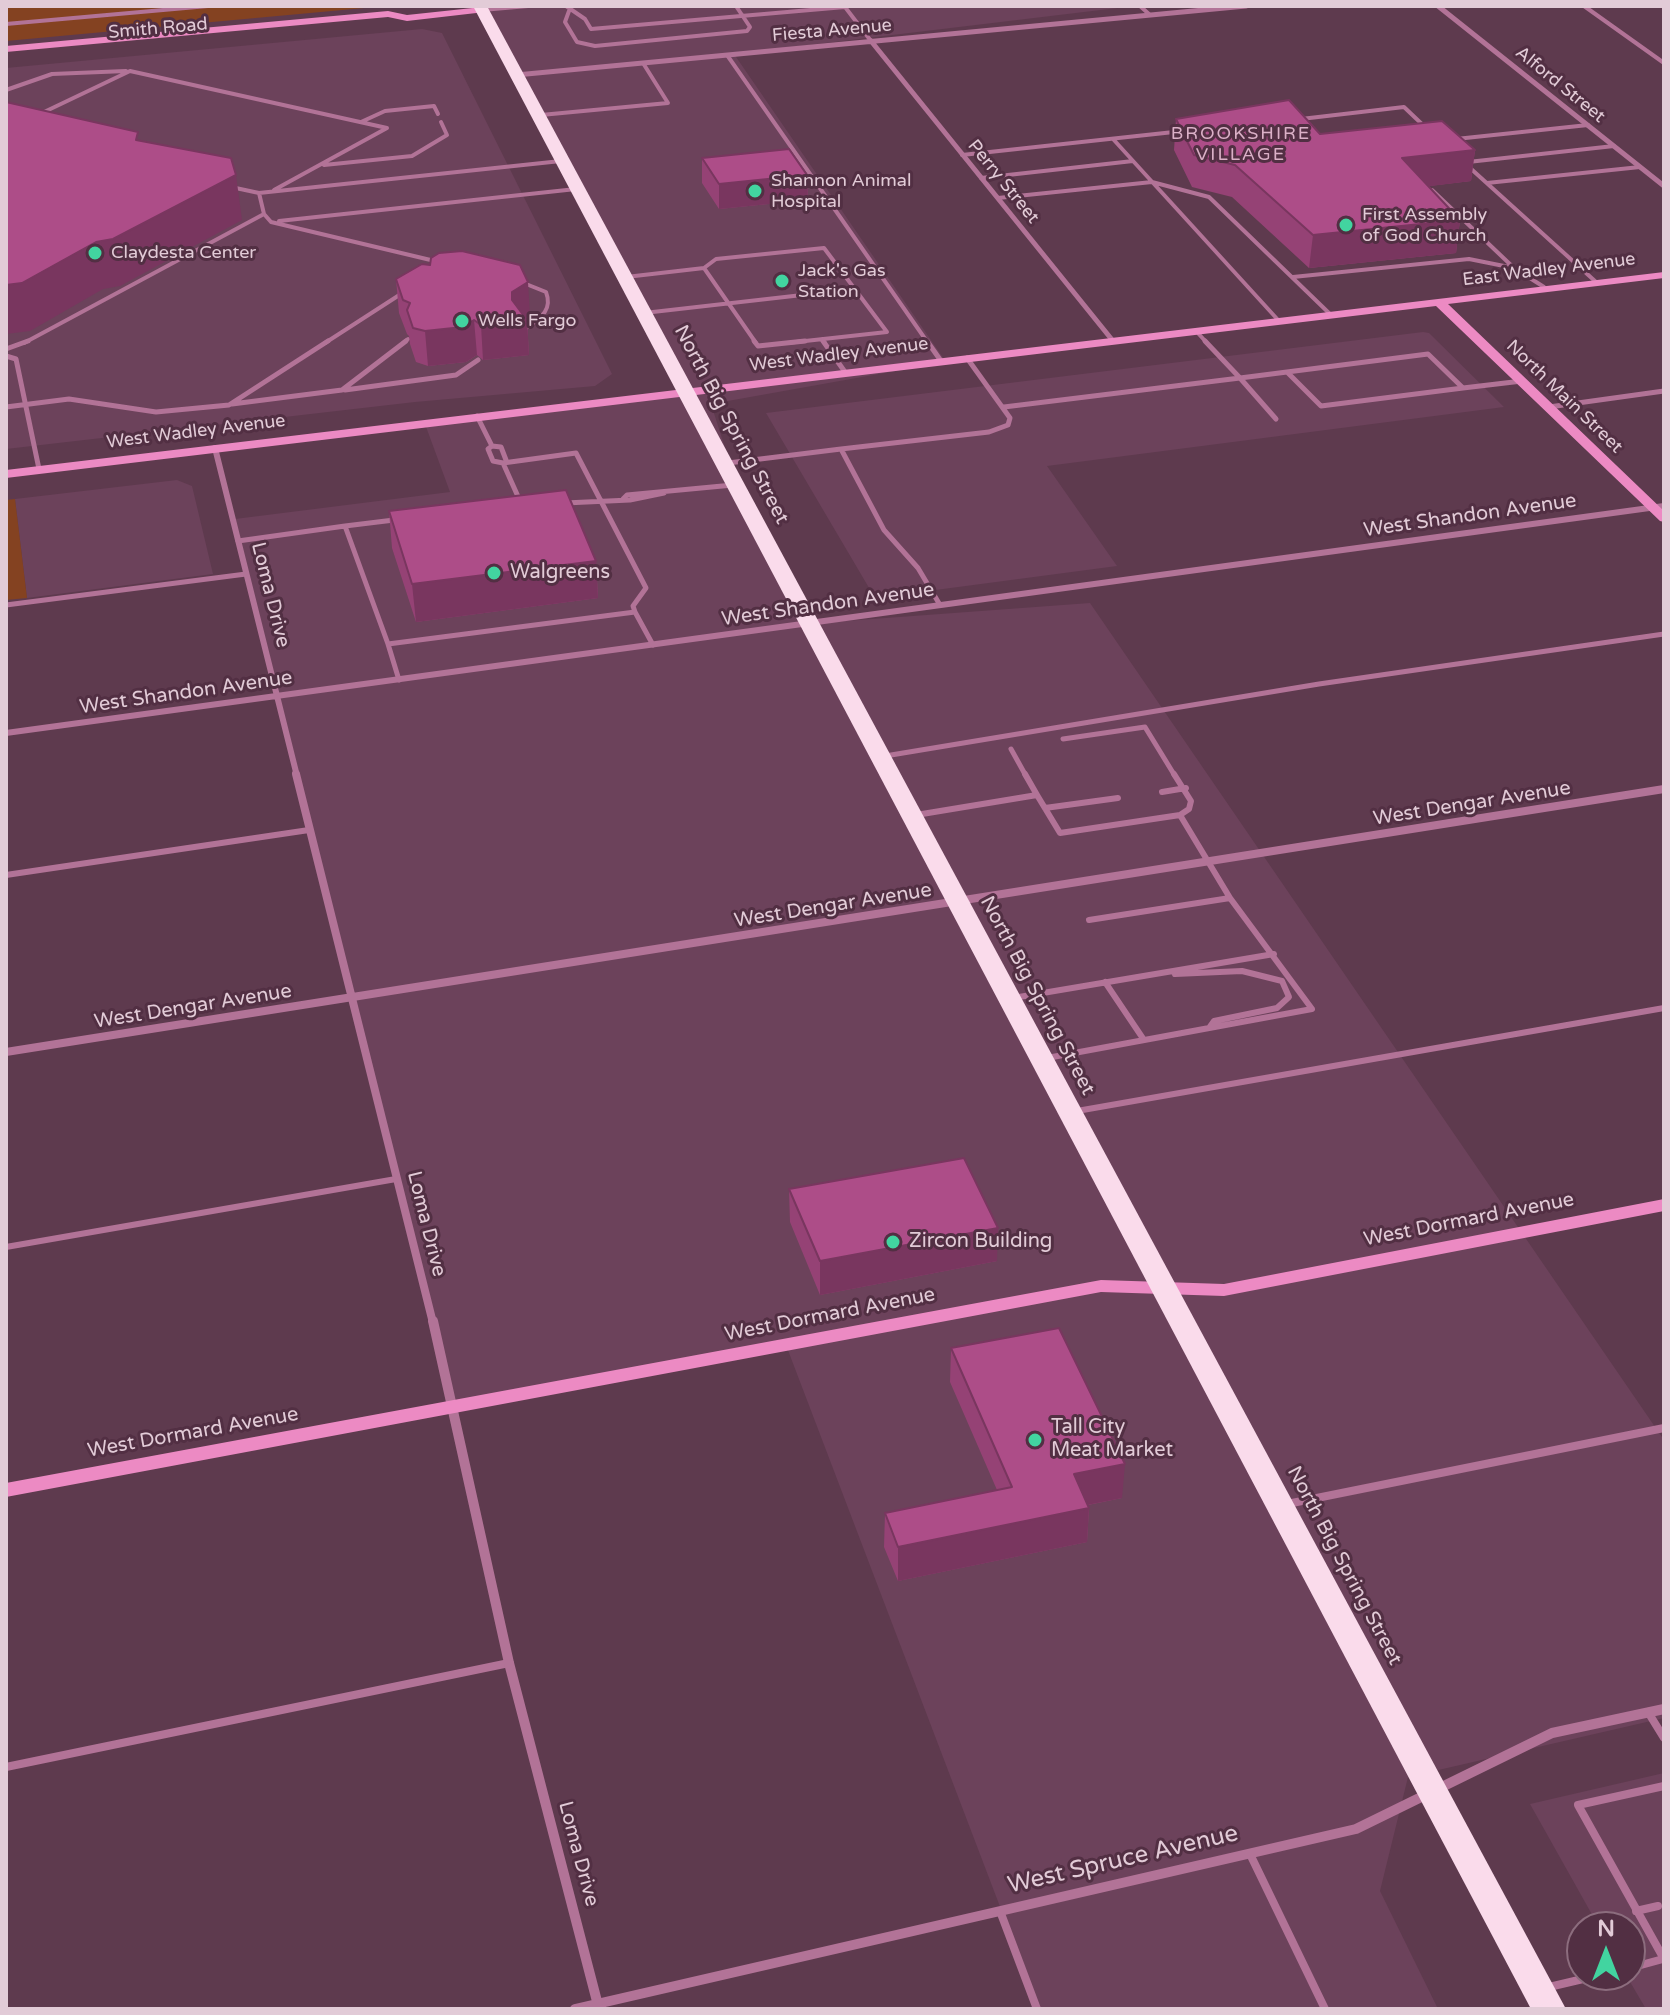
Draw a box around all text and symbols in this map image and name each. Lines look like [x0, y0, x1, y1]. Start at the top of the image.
street label: Smith Road [107, 14, 209, 44]
street label: Fiesta Avenue [771, 15, 893, 47]
street label: Alford Street [1511, 42, 1609, 128]
district label: BROOKSHIRE VILLAGE [1171, 123, 1311, 166]
street label: Perry Street [963, 136, 1043, 228]
place label: Shannon Animal Hospital [771, 170, 911, 212]
marker: Shannon Animal Hospital [746, 182, 764, 200]
place label: First Assembly of God Church [1362, 204, 1487, 246]
marker: First Assembly of God Church [1337, 216, 1355, 234]
place label: Claydesta Center [111, 242, 256, 264]
marker: Claydesta Center [86, 244, 104, 262]
street label: East Wadley Avenue [1461, 249, 1637, 291]
place label: Jack's Gas Station [798, 260, 886, 302]
marker: Jack's Gas Station [773, 272, 791, 290]
place label: Wells Fargo [478, 310, 576, 332]
marker: Wells Fargo [453, 312, 471, 330]
street label: North Big Spring Street [668, 321, 794, 529]
street label: West Wadley Avenue [748, 333, 930, 377]
street label: North Main Street [1501, 336, 1627, 458]
street label: West Wadley Avenue [105, 410, 287, 454]
street label: West Shandon Avenue [1362, 489, 1578, 543]
street label: Loma Drive [245, 540, 295, 650]
place label: Walgreens [510, 561, 610, 585]
marker: Walgreens [485, 564, 503, 582]
street label: West Shandon Avenue [720, 578, 936, 632]
street label: West Shandon Avenue [78, 666, 294, 720]
street label: West Dengar Avenue [1372, 777, 1572, 831]
street label: West Dengar Avenue [733, 879, 933, 933]
street label: North Big Spring Street [974, 892, 1100, 1100]
street label: West Dengar Avenue [93, 980, 293, 1034]
street label: Loma Drive [401, 1169, 451, 1279]
street label: West Dormard Avenue [1362, 1188, 1576, 1252]
place label: Zircon Building [909, 1230, 1052, 1254]
marker: Zircon Building [884, 1233, 902, 1251]
street label: West Dormard Avenue [723, 1283, 937, 1347]
street label: West Dormard Avenue [86, 1403, 300, 1463]
place label: Tall City Meat Market [1051, 1416, 1173, 1463]
marker: Tall City Meat Market [1026, 1431, 1044, 1449]
street label: North Big Spring Street [1281, 1462, 1407, 1670]
street label: Loma Drive [552, 1799, 604, 1909]
street label: West Spruce Avenue [1005, 1819, 1241, 1901]
north arrow [1566, 1911, 1646, 1991]
text: N [1597, 1916, 1615, 1942]

